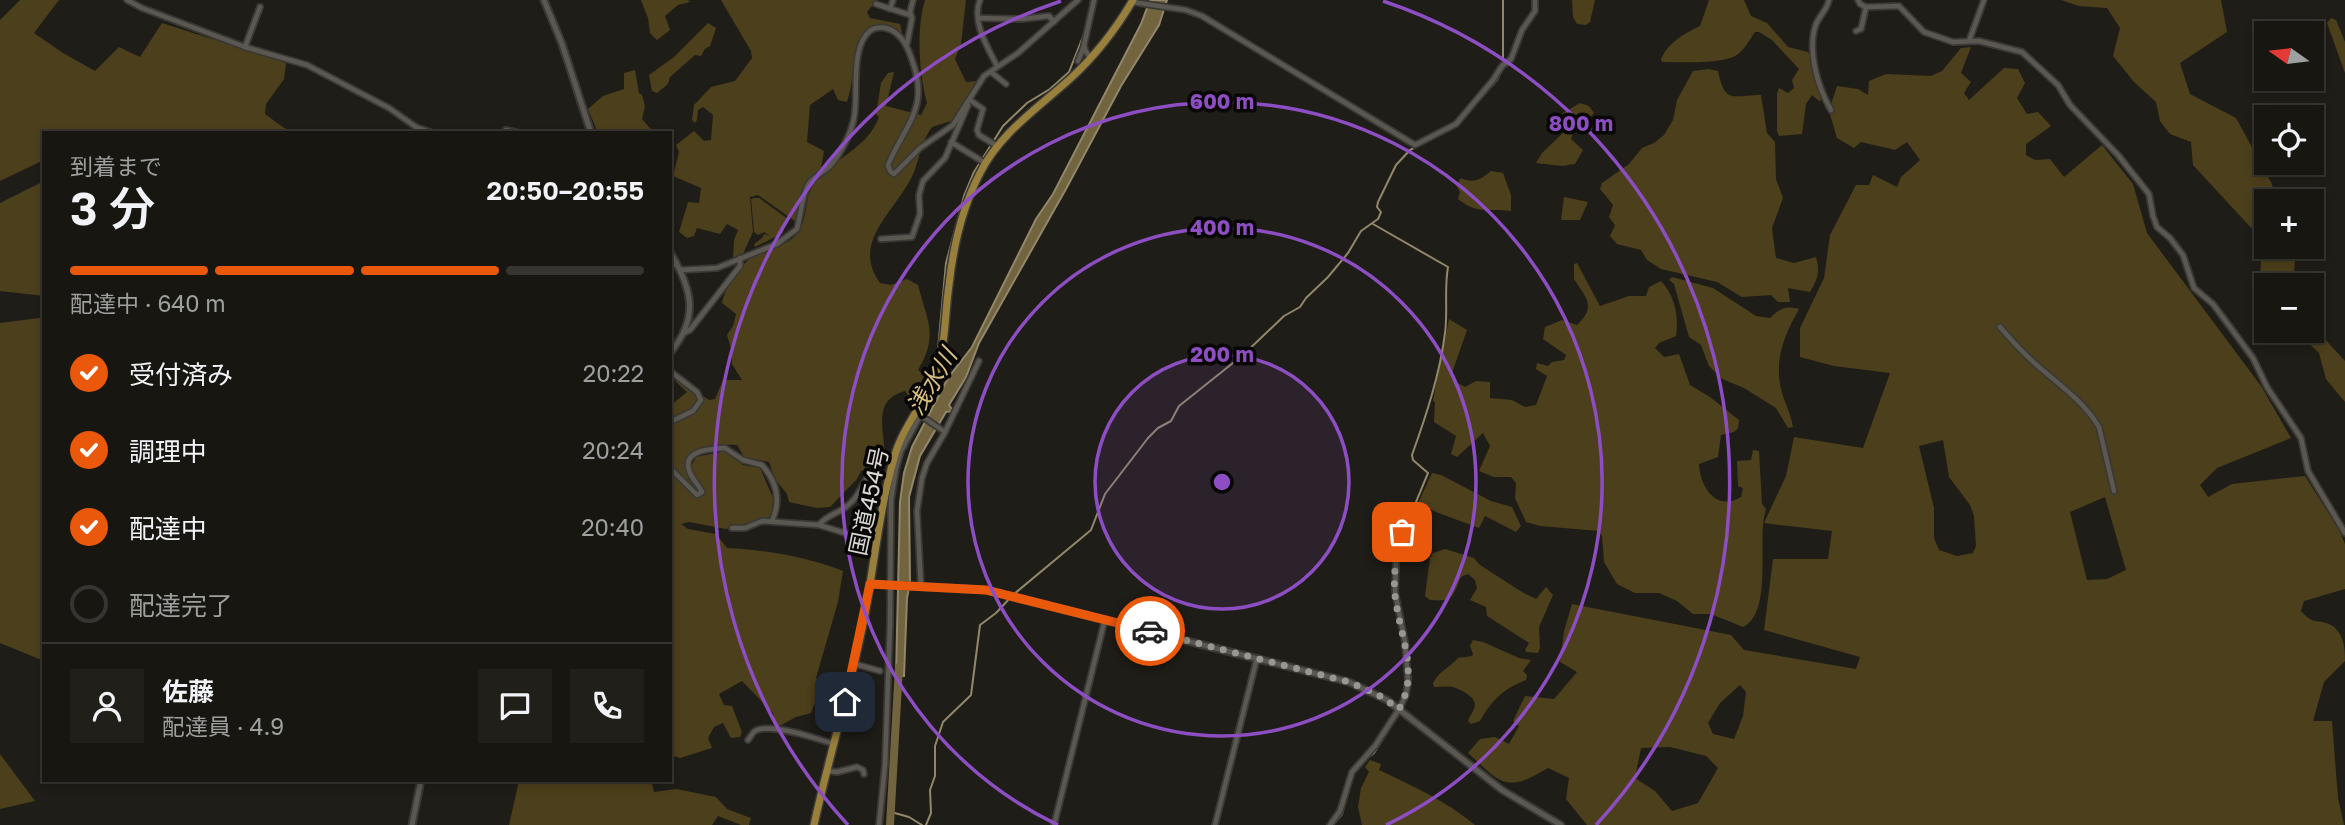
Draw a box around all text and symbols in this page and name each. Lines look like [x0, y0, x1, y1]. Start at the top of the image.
north arrow [2254, 21, 2324, 91]
map controls [2254, 21, 2324, 343]
text: 600 m [1190, 88, 1254, 114]
button: locate [2254, 105, 2324, 175]
text: 800 m [1549, 110, 1613, 136]
text: 到着まで [70, 152, 162, 180]
text: 20:50–20:55 [486, 175, 644, 206]
text: 3 分 [70, 180, 155, 235]
button: + [2254, 189, 2324, 259]
text: 400 m [1190, 214, 1254, 240]
button: − [2254, 273, 2324, 343]
text: 配達中 · 640 m [70, 289, 226, 317]
water label: 浅水川 [900, 340, 964, 419]
text: 200 m [1190, 341, 1254, 367]
icon: check [70, 354, 108, 392]
text: 受付済み [129, 359, 233, 390]
text: 20:22 [583, 359, 644, 387]
icon: check [70, 431, 108, 469]
text: 調理中 [129, 436, 207, 467]
text: 20:24 [582, 436, 644, 464]
street label: 国道454号 [843, 444, 893, 558]
centre of rings [1210, 470, 1234, 494]
pin [1372, 502, 1432, 562]
icon: check [70, 508, 108, 546]
text: 配達中 [129, 513, 207, 544]
text: 20:40 [581, 513, 644, 541]
icon: bag [1383, 513, 1421, 551]
text: 配達完了 [129, 590, 233, 621]
courier [1115, 596, 1185, 666]
icon: car [1131, 612, 1169, 650]
button: person [70, 669, 144, 743]
button: chat [478, 669, 552, 743]
button: phone [570, 669, 644, 743]
pin [815, 672, 875, 732]
text: 佐藤 [162, 676, 214, 707]
icon: home [826, 683, 864, 721]
text: 配達員 · 4.9 [162, 712, 284, 740]

